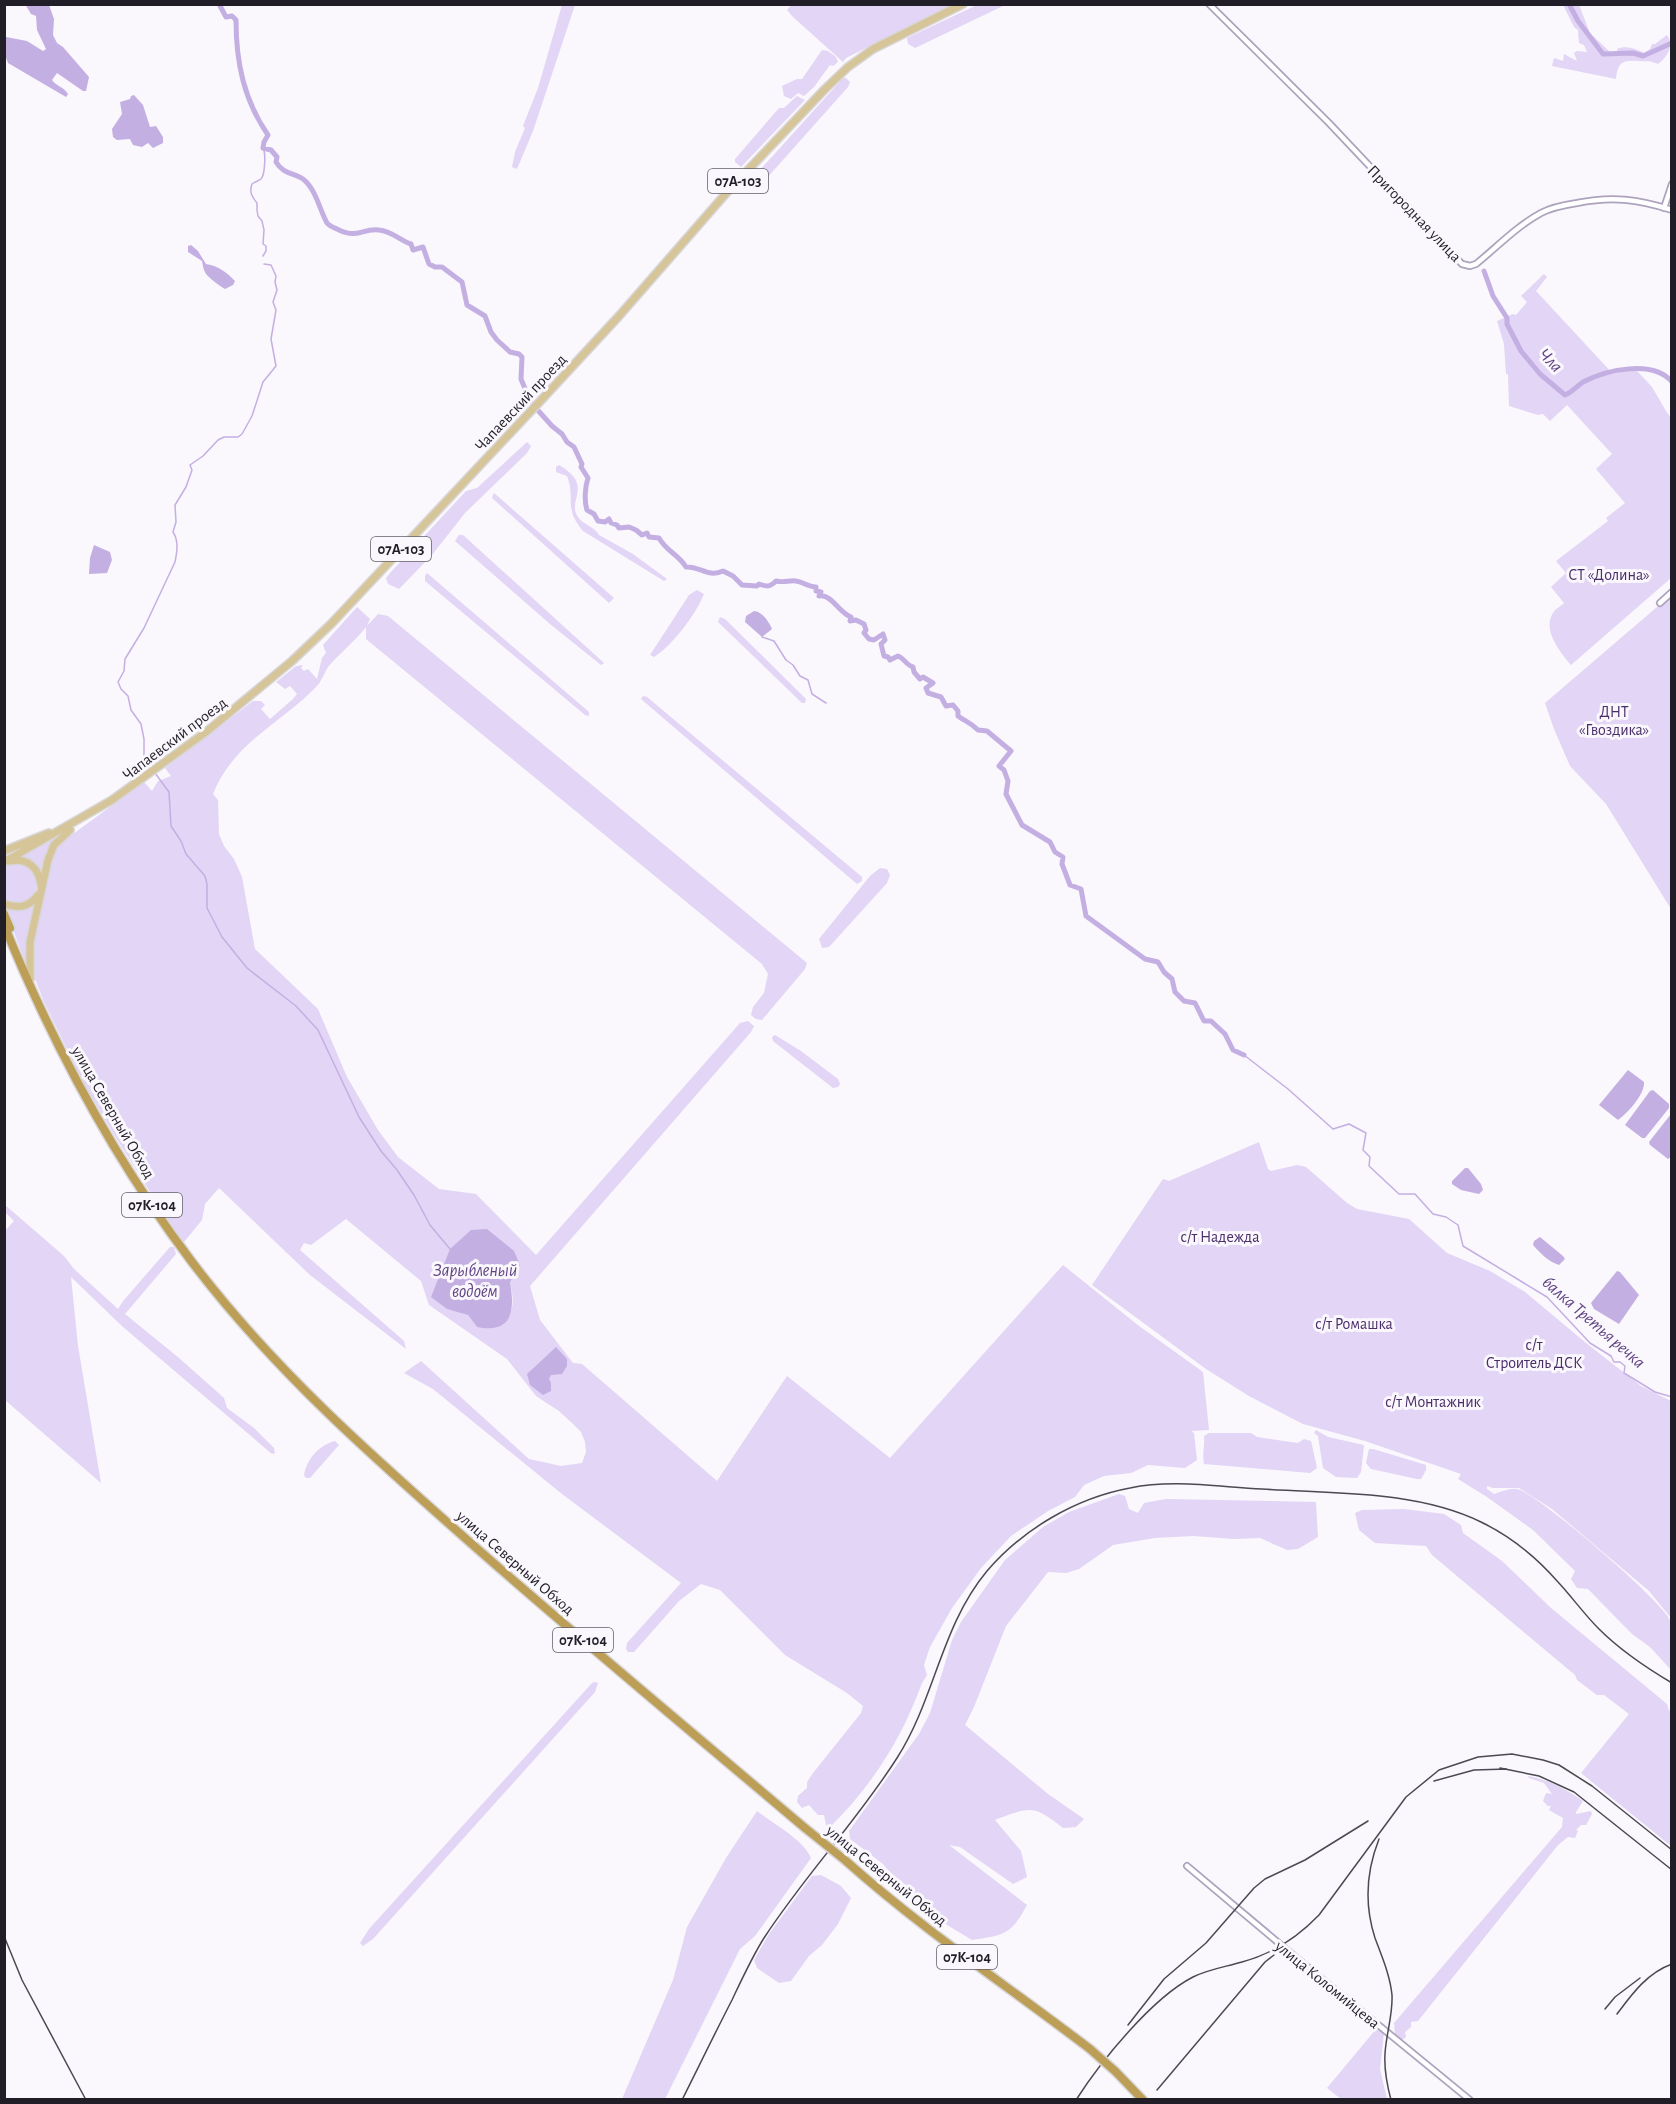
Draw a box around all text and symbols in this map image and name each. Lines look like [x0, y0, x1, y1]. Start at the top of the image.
street label: Пригородная улица [1364, 162, 1464, 266]
road number: 07А-103 [708, 169, 768, 193]
water label: Чла [1535, 345, 1566, 376]
street label: Чапаевский проезд [472, 351, 569, 454]
road number: 07А-103 [371, 537, 431, 561]
park label: СТ «Долина» [1568, 567, 1650, 583]
street label: Чапаевский проезд [120, 695, 230, 783]
park label: ДНТ «Гвоздика» [1579, 704, 1649, 738]
street label: улица Северный Обход [67, 1043, 157, 1182]
road number: 07К-104 [122, 1193, 182, 1217]
park label: с/т Надежда [1181, 1229, 1259, 1245]
water label: Зарыбленый водоём [433, 1262, 517, 1301]
water label: балка Третья речка [1539, 1273, 1648, 1372]
park label: с/т Ромашка [1315, 1316, 1393, 1332]
park label: с/т Строитель ДСК [1486, 1337, 1582, 1371]
park label: с/т Монтажник [1385, 1394, 1481, 1410]
street label: улица Северный Обход [452, 1507, 577, 1619]
road number: 07К-104 [553, 1628, 613, 1652]
street label: улица Северный Обход [822, 1822, 950, 1930]
street label: улица Коломийцева [1271, 1937, 1383, 2032]
road number: 07К-104 [937, 1945, 997, 1969]

